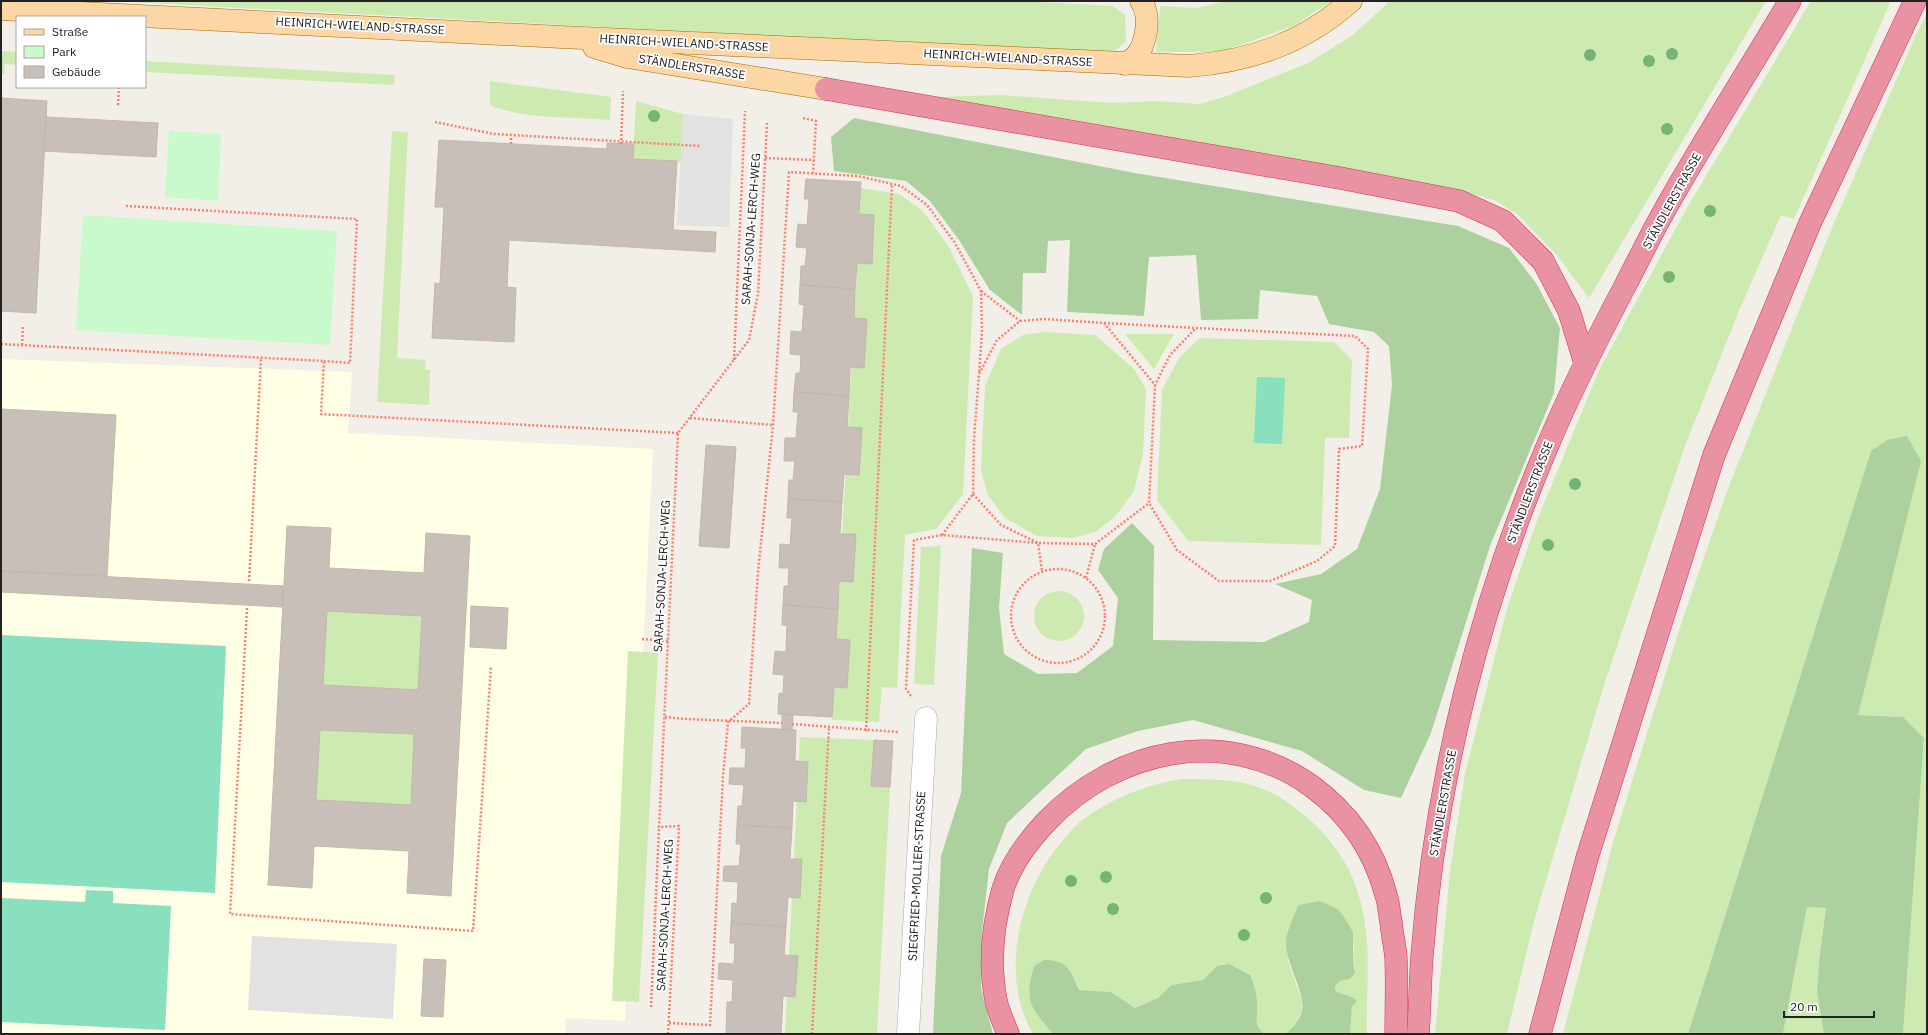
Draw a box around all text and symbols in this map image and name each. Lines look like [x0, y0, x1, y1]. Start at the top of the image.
street label: HEINRICH-WIELAND-STRASSE [275, 14, 445, 37]
legend [16, 16, 146, 88]
text: Straße [52, 24, 89, 39]
street label: HEINRICH-WIELAND-STRASSE [599, 31, 769, 54]
text: Park [52, 44, 77, 59]
street label: HEINRICH-WIELAND-STRASSE [923, 46, 1093, 69]
street label: STÄNDLERSTRASSE [638, 51, 746, 82]
text: Gebäude [52, 64, 101, 79]
street label: STÄNDLERSTRASSE [1639, 150, 1704, 251]
street label: SARAH-SONJA-LERCH-WEG [738, 152, 763, 306]
street label: STÄNDLERSTRASSE [1503, 439, 1556, 545]
street label: SARAH-SONJA-LERCH-WEG [650, 499, 673, 653]
street label: STÄNDLERSTRASSE [1426, 749, 1459, 857]
street label: SIEGFRIED-MOLLIER-STRASSE [905, 791, 928, 961]
street label: SARAH-SONJA-LERCH-WEG [653, 838, 676, 992]
scale bar [1784, 993, 1874, 1019]
text: 20 m [1790, 999, 1818, 1014]

